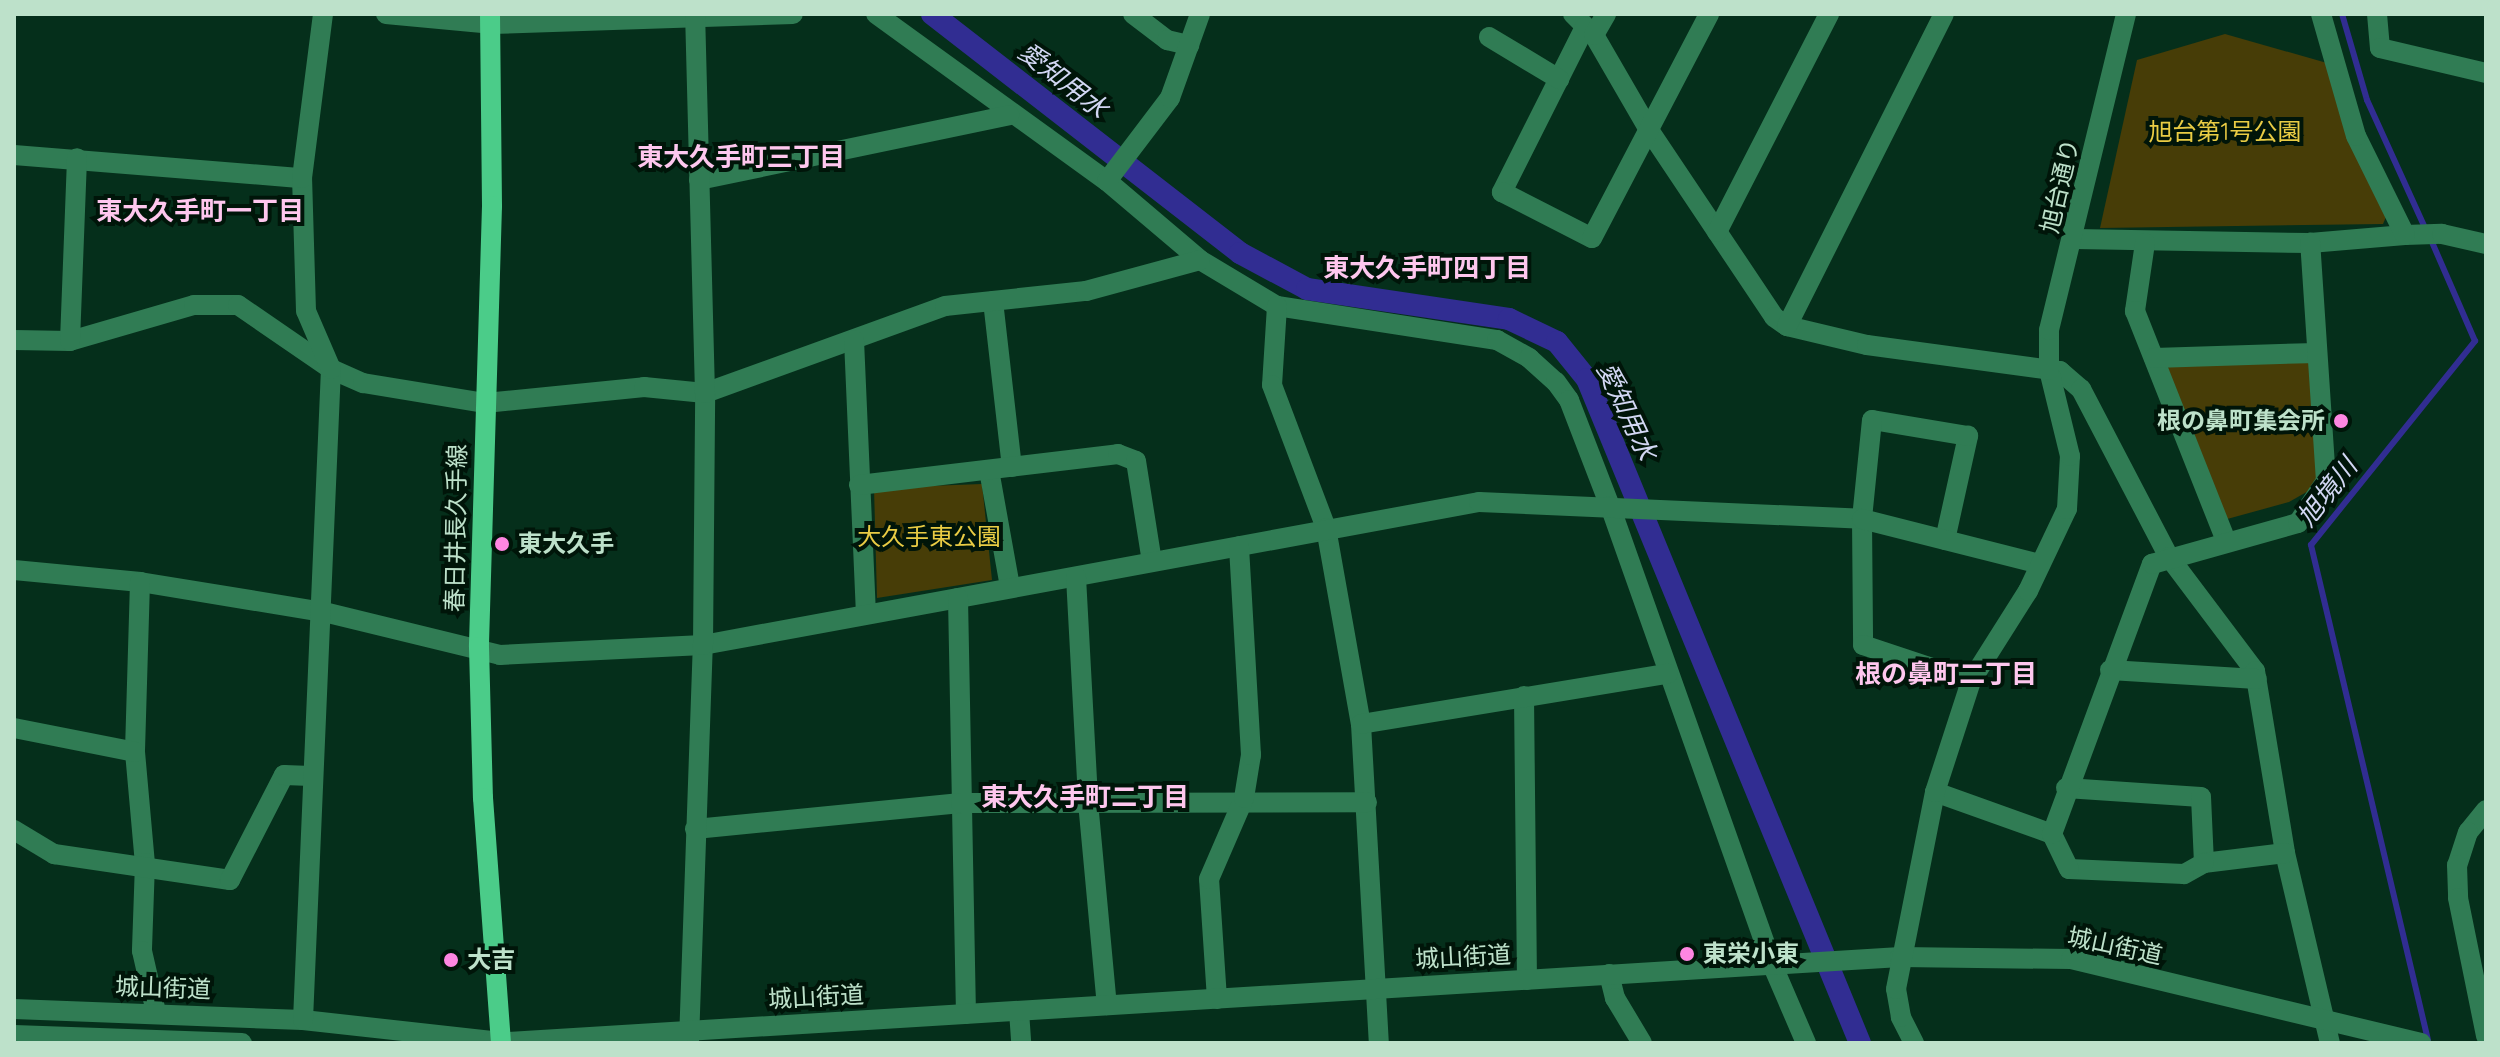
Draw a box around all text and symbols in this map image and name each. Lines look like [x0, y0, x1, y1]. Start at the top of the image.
water label: 愛知用水 [1012, 36, 1114, 124]
park label: 旭台第1号公園 [2149, 118, 2301, 146]
street label: 旭台通り [2035, 136, 2085, 236]
district label: 東大久手町三丁目 [637, 141, 845, 173]
district label: 東大久手町一丁目 [96, 195, 304, 227]
district label: 東大久手町四丁目 [1323, 252, 1531, 284]
water label: 愛知用水 [1591, 357, 1663, 465]
place label: 根の鼻町集会所 [2157, 407, 2325, 435]
marker: 根の鼻町集会所 [2332, 412, 2350, 430]
street label: 春日井長久手線 [440, 444, 472, 612]
water label: 旭境川 [2291, 452, 2363, 532]
park label: 大久手東公園 [857, 523, 1001, 551]
place label: 東大久手 [518, 530, 614, 558]
marker: 東大久手 [493, 535, 511, 553]
district label: 根の鼻町二丁目 [1855, 658, 2037, 690]
district label: 東大久手町二丁目 [981, 781, 1189, 813]
street label: 城山街道 [2065, 922, 2165, 970]
street label: 城山街道 [1414, 940, 1512, 974]
place label: 東栄小東 [1703, 940, 1799, 968]
marker: 東栄小東 [1678, 945, 1696, 963]
place label: 大吉 [467, 946, 515, 974]
marker: 大吉 [442, 951, 460, 969]
street label: 城山街道 [115, 972, 211, 1004]
street label: 城山街道 [767, 980, 865, 1014]

